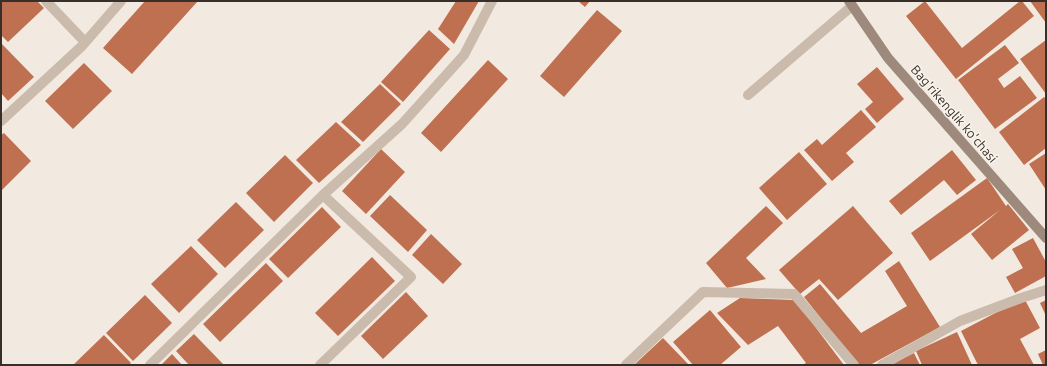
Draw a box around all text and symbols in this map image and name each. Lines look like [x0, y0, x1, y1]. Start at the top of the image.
street label: Bag'rikenglik ko'chasi [907, 62, 1001, 166]

